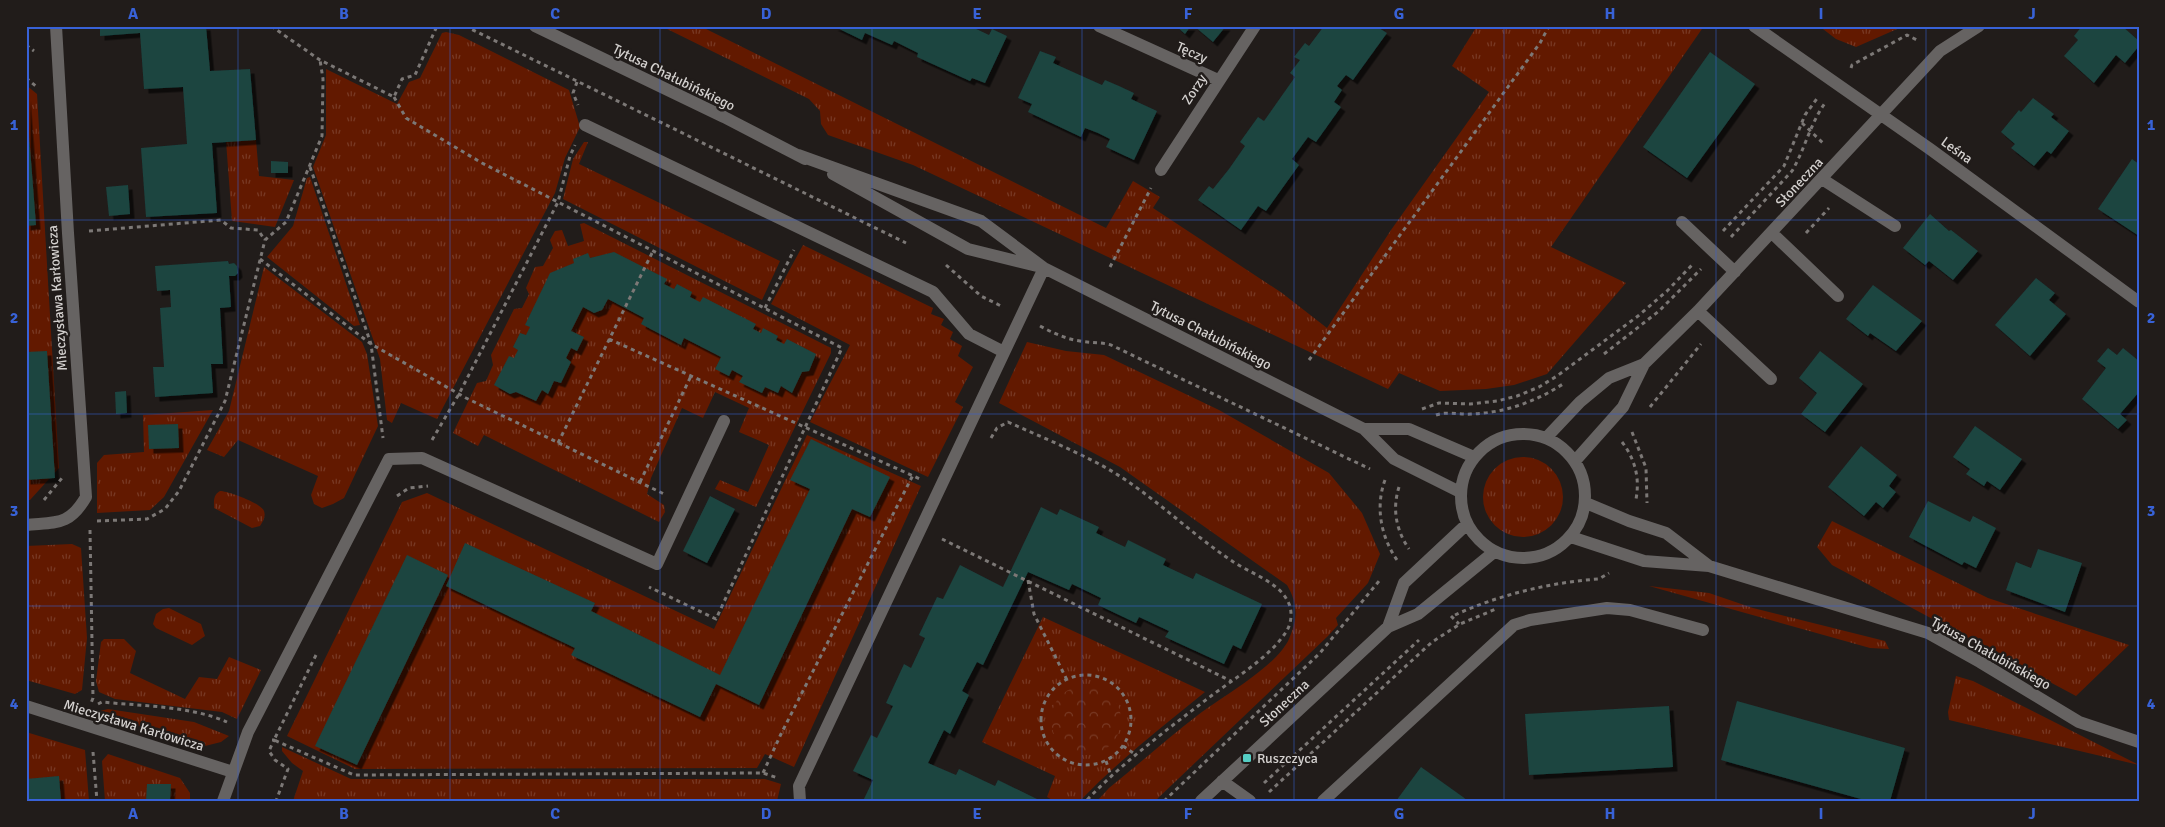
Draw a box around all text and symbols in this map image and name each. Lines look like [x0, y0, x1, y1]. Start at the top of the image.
text: A [128, 4, 139, 24]
text: B [339, 4, 349, 24]
text: C [550, 4, 560, 24]
text: D [761, 4, 772, 24]
text: E [972, 4, 982, 24]
text: F [1184, 4, 1193, 24]
text: G [1394, 4, 1404, 24]
text: H [1605, 4, 1615, 24]
text: I [1818, 4, 1824, 24]
text: J [2028, 4, 2036, 24]
street label: Tęczy [1174, 38, 1210, 67]
street label: Tytusa Chałubińskiego [610, 40, 738, 115]
street label: Zorzy [1178, 70, 1211, 108]
text: 1 [10, 115, 19, 135]
text: 1 [2147, 115, 2156, 135]
street label: Leśna [1938, 133, 1976, 168]
street label: Słoneczna [1772, 154, 1827, 211]
street label: Mieczysława Karłowicza [44, 225, 71, 371]
street label: Tytusa Chałubińskiego [1147, 297, 1274, 374]
text: 2 [10, 308, 18, 328]
text: 2 [2147, 308, 2155, 328]
text: 3 [10, 501, 18, 521]
text: 3 [2147, 501, 2155, 521]
street label: Tytusa Chałubińskiego [1928, 613, 2054, 693]
street label: Słoneczna [1256, 676, 1313, 731]
text: 4 [10, 694, 19, 714]
text: 4 [2147, 694, 2156, 714]
street label: Mieczysława Karłowicza [62, 696, 206, 755]
place label: Ruszczyca [1257, 750, 1318, 767]
marker: Ruszczyca [1241, 752, 1253, 764]
text: A [128, 804, 139, 824]
text: B [339, 804, 349, 824]
text: C [550, 804, 560, 824]
text: D [761, 804, 772, 824]
text: E [972, 804, 982, 824]
text: F [1184, 804, 1193, 824]
text: G [1394, 804, 1404, 824]
text: H [1605, 804, 1615, 824]
text: I [1818, 804, 1824, 824]
text: J [2028, 804, 2036, 824]

